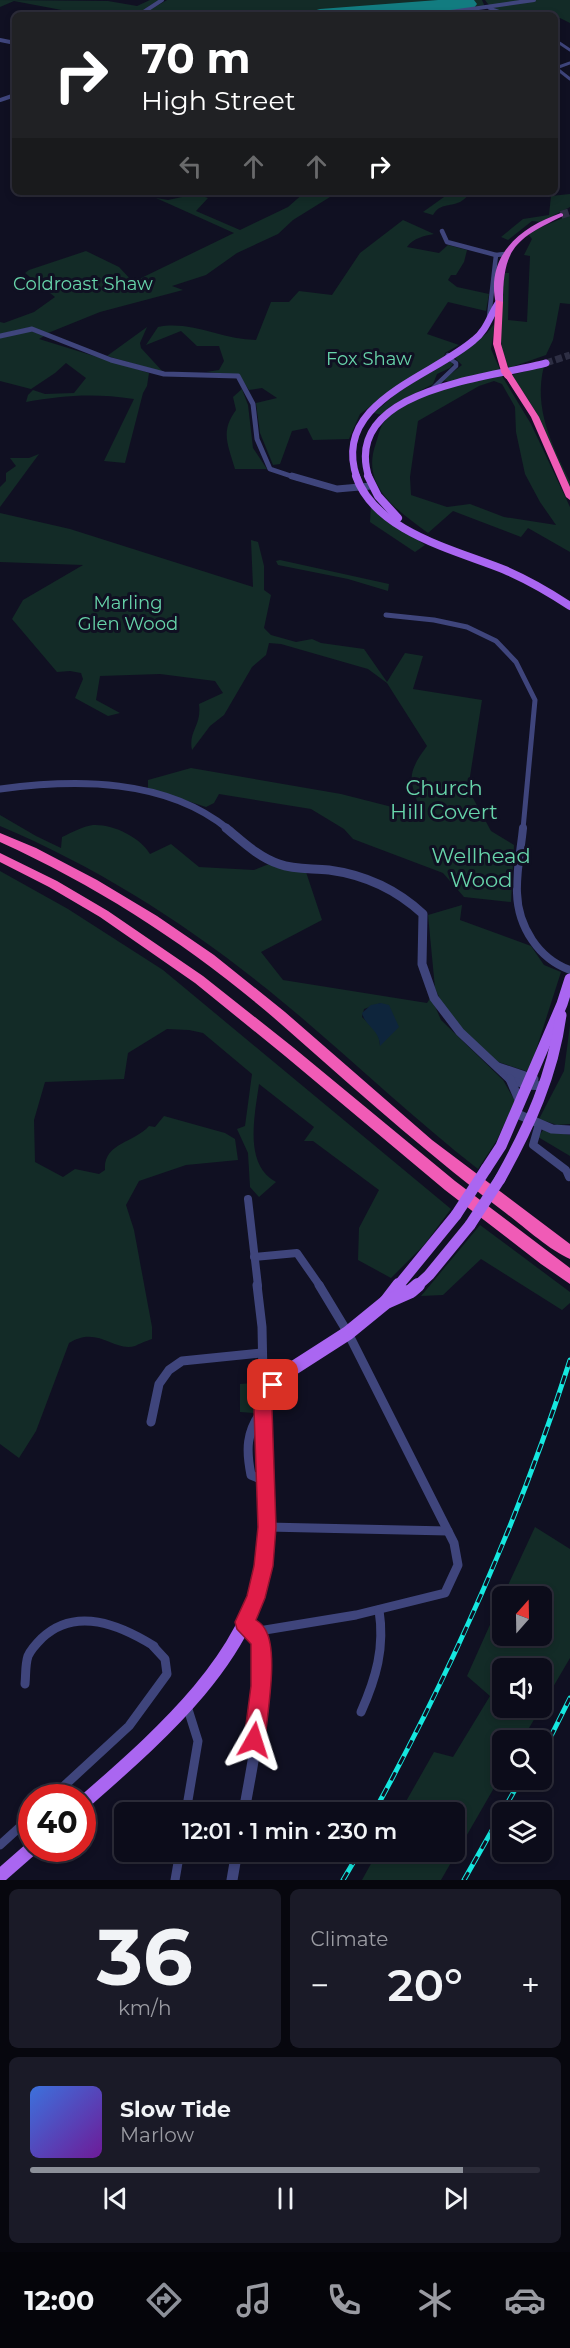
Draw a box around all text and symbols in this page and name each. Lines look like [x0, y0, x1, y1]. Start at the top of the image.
text: 70 m [141, 32, 251, 84]
icon: right [42, 36, 120, 114]
text: High Street [141, 84, 296, 117]
icon: left [174, 150, 207, 183]
icon: ahead [237, 150, 270, 183]
icon: ahead [300, 150, 333, 183]
icon: right [363, 150, 396, 183]
park label: Coldroast Shaw [13, 273, 153, 295]
park label: Fox Shaw [326, 348, 412, 370]
park label: Marling Glen Wood [78, 592, 178, 635]
park label: Church Hill Covert [390, 775, 498, 824]
park label: Wellhead Wood [431, 843, 531, 892]
pin [247, 1359, 298, 1410]
icon: arrive [256, 1368, 289, 1401]
north arrow [492, 1586, 552, 1646]
map controls [492, 1586, 552, 1862]
button: sound [492, 1658, 552, 1718]
position arrow [222, 1708, 286, 1772]
button: search [492, 1730, 552, 1790]
speed limit sign: 40 [18, 1784, 96, 1862]
button: layers [492, 1802, 552, 1862]
text: 12:01 · 1 min · 230 m [182, 1818, 397, 1845]
text: 36 [97, 1909, 193, 2005]
text: Climate [311, 1927, 388, 1951]
text: 20° [388, 1957, 463, 2012]
text: − [311, 1965, 329, 2005]
text: + [521, 1965, 540, 2005]
text: km/h [118, 1996, 171, 2020]
text: Slow Tide [120, 2096, 231, 2123]
text: Marlow [120, 2123, 194, 2147]
icon: previous [99, 2182, 132, 2215]
icon: pause [269, 2182, 302, 2215]
icon: next [439, 2182, 472, 2215]
icon: directions [143, 2279, 185, 2321]
icon: music [233, 2279, 275, 2321]
icon: phone [323, 2279, 365, 2321]
icon: climate [414, 2279, 456, 2321]
icon: car [504, 2279, 546, 2321]
text: 12:00 [24, 2284, 94, 2317]

